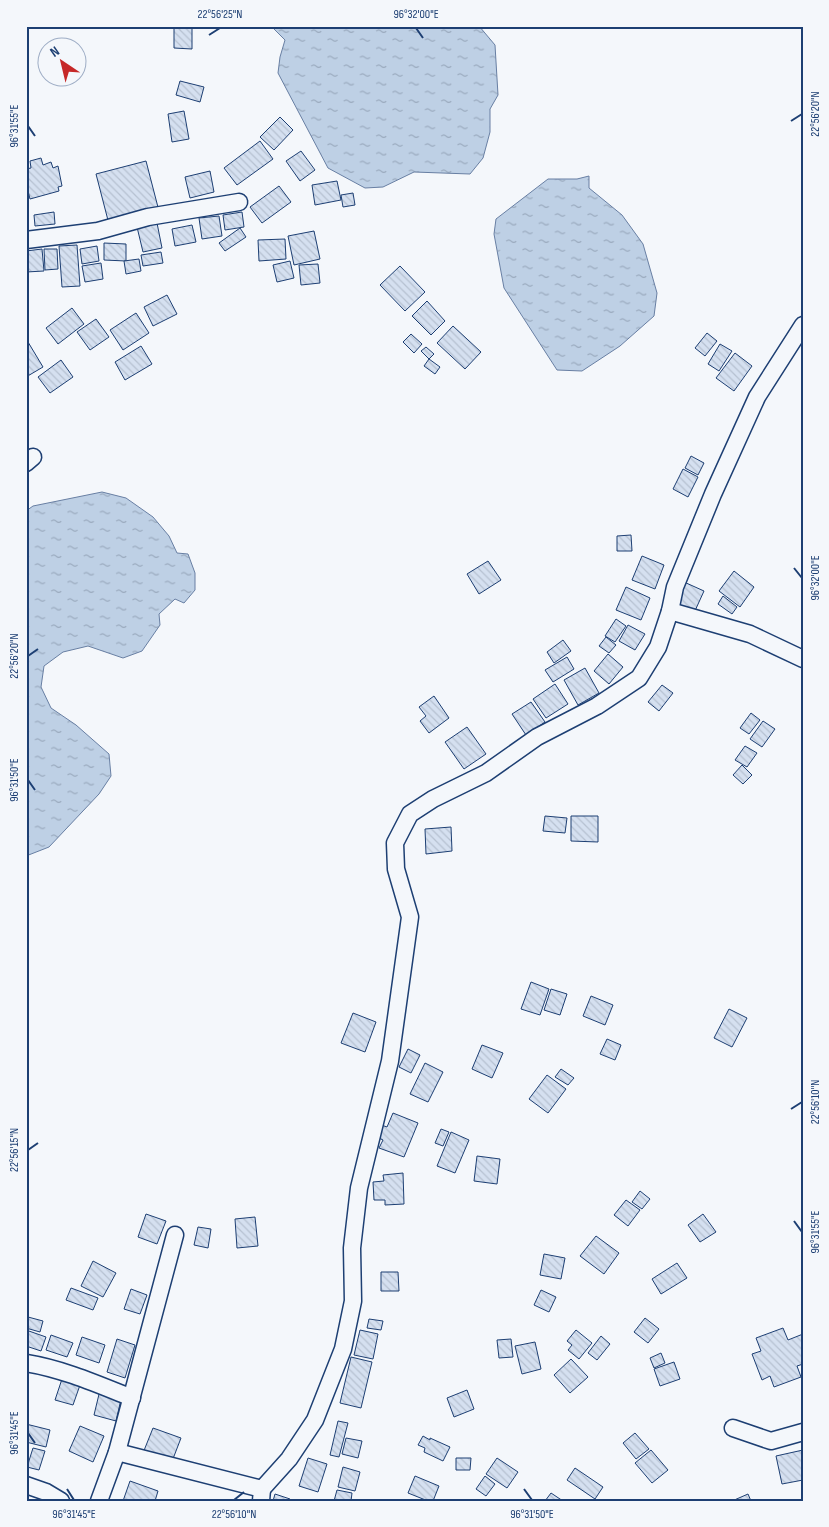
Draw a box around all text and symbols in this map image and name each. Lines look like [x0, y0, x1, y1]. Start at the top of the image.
text: 22°56'25"N [198, 7, 242, 22]
text: 96°32'00"E [393, 7, 439, 22]
north arrow [38, 38, 88, 88]
text: N [47, 43, 63, 61]
text: 22°56'20"N [808, 91, 823, 137]
text: 96°31'55"E [7, 104, 22, 148]
text: 96°32'00"E [808, 555, 823, 601]
text: 22°56'20"N [7, 633, 22, 679]
text: 96°31'50"E [7, 758, 22, 802]
text: 22°56'10"N [808, 1080, 823, 1124]
text: 22°56'15"N [7, 1128, 22, 1172]
text: 96°31'55"E [808, 1210, 823, 1254]
text: 96°31'45"E [7, 1411, 22, 1455]
text: 96°31'45"E [52, 1507, 96, 1522]
text: 22°56'10"N [212, 1507, 256, 1522]
text: 96°31'50"E [510, 1507, 554, 1522]

